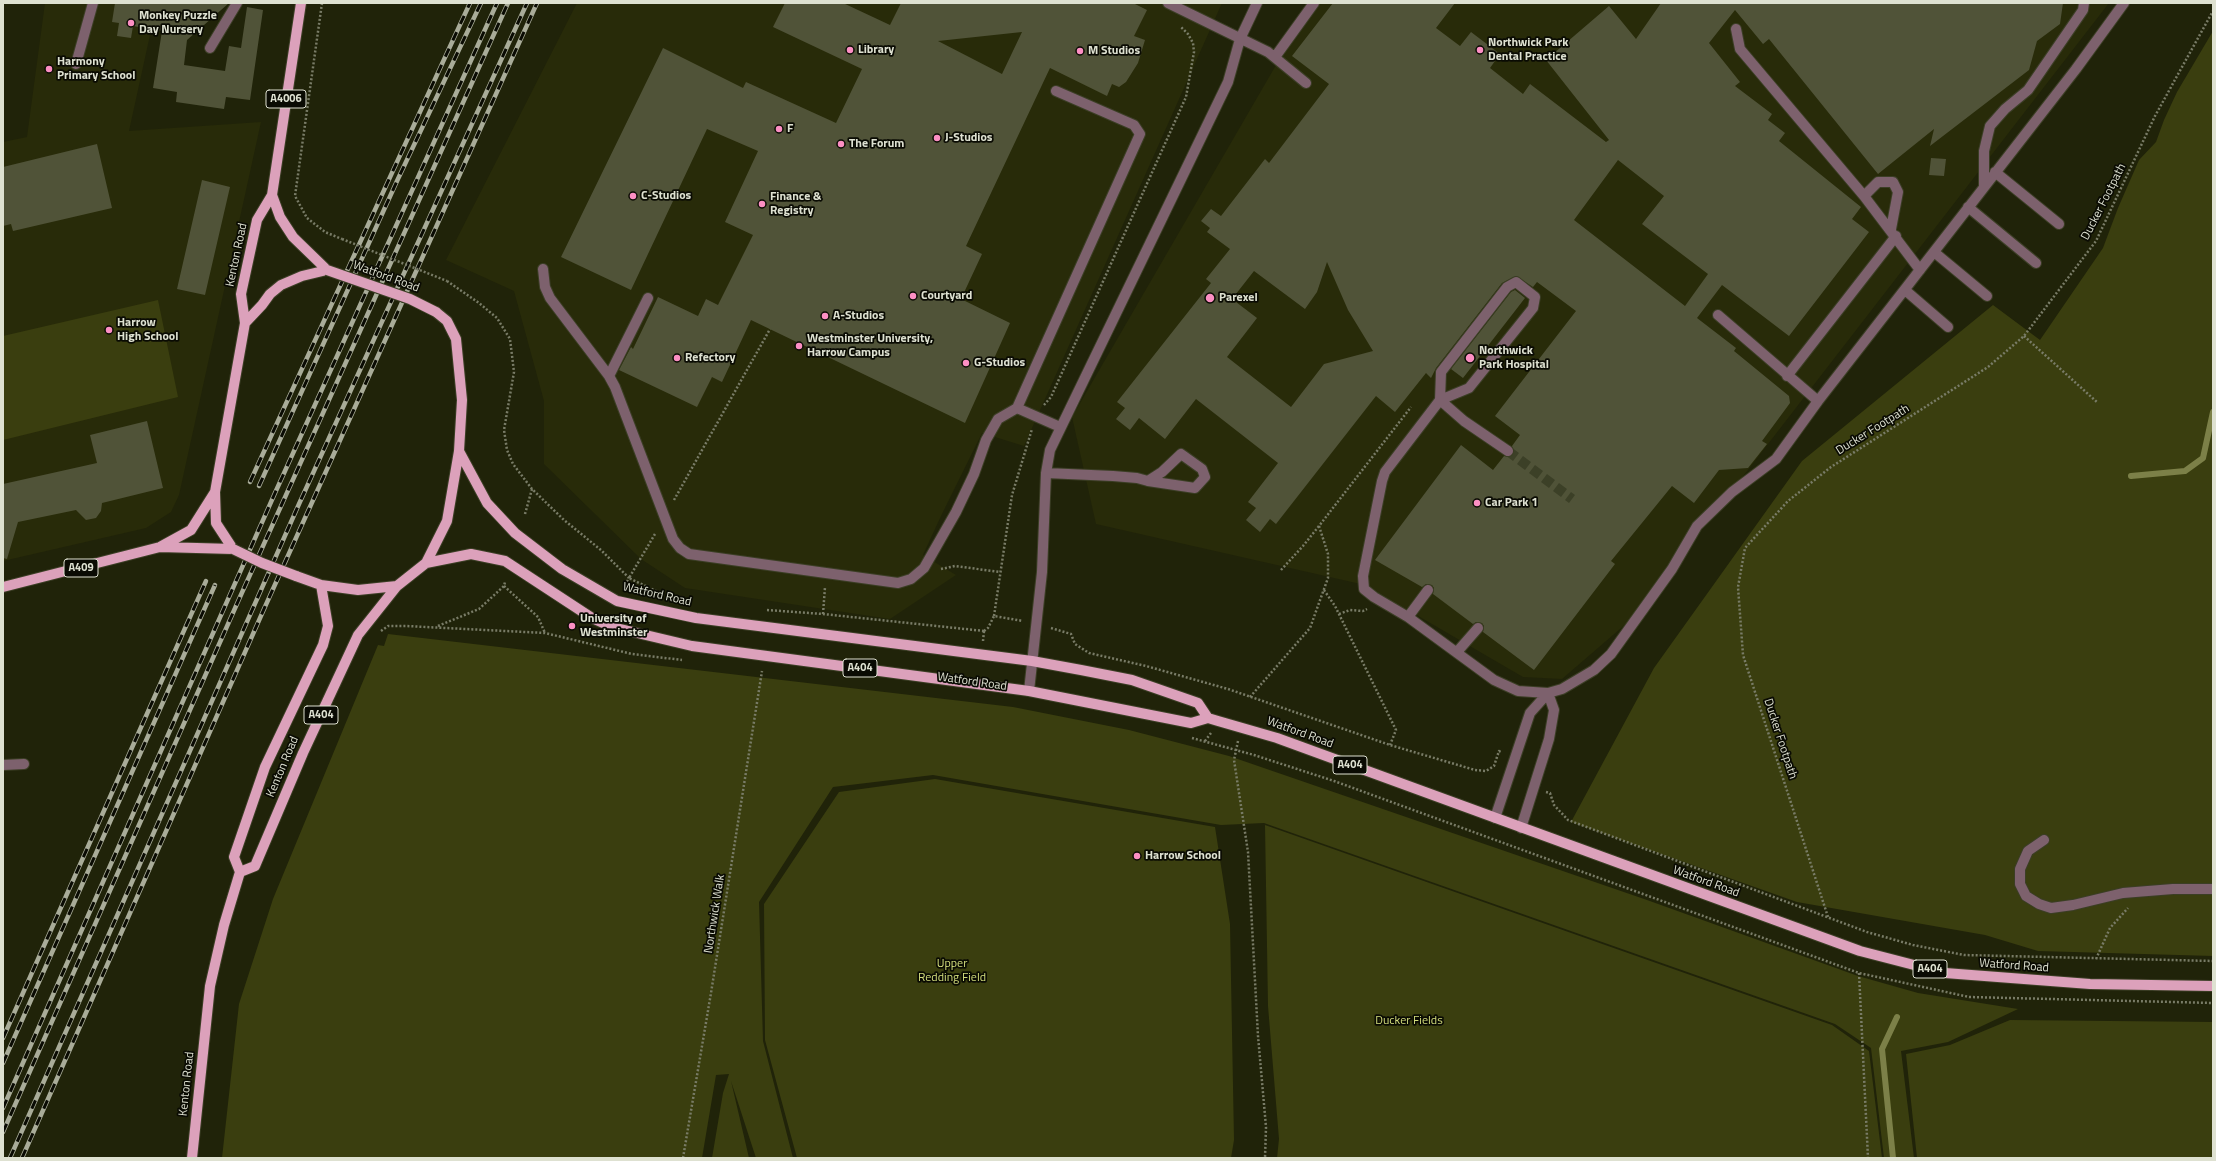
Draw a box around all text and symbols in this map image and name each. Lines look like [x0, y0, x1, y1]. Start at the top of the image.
place label: Monkey Puzzle Day Nursery [139, 9, 217, 37]
marker: Monkey Puzzle Day Nursery [126, 18, 136, 28]
place label: Northwick Park Dental Practice [1488, 36, 1568, 64]
place label: Library [858, 43, 894, 57]
place label: M Studios [1088, 44, 1140, 58]
marker: Library [845, 45, 855, 55]
marker: Northwick Park Dental Practice [1475, 45, 1485, 55]
marker: M Studios [1075, 46, 1085, 56]
place label: Harmony Primary School [57, 55, 135, 83]
marker: Harmony Primary School [44, 64, 54, 74]
road number: A4006 [266, 90, 306, 108]
place label: F [787, 122, 793, 136]
marker: F [774, 124, 784, 134]
place label: J-Studios [945, 131, 993, 145]
marker: J-Studios [932, 133, 942, 143]
place label: The Forum [849, 137, 904, 151]
marker: The Forum [836, 139, 846, 149]
street label: Ducker Footpath [2079, 161, 2129, 243]
place label: C-Studios [641, 189, 691, 203]
place label: Finance & Registry [770, 190, 821, 218]
marker: C-Studios [628, 191, 638, 201]
marker: Finance & Registry [757, 199, 767, 209]
street label: Kenton Road [223, 222, 251, 288]
street label: Watford Road [351, 258, 421, 296]
place label: Courtyard [921, 289, 972, 303]
marker: Courtyard [908, 291, 918, 301]
place label: Parexel [1219, 291, 1258, 305]
marker: Parexel [1204, 292, 1216, 304]
place label: A-Studios [833, 309, 884, 323]
marker: A-Studios [820, 311, 830, 321]
place label: Harrow High School [117, 316, 178, 344]
marker: Harrow High School [104, 325, 114, 335]
place label: Westminster University, Harrow Campus [807, 332, 933, 360]
marker: Westminster University, Harrow Campus [794, 341, 804, 351]
place label: Northwick Park Hospital [1479, 344, 1549, 372]
place label: Refectory [685, 351, 735, 365]
marker: Northwick Park Hospital [1464, 352, 1476, 364]
marker: Refectory [672, 353, 682, 363]
place label: G-Studios [974, 356, 1025, 370]
marker: G-Studios [961, 358, 971, 368]
street label: Ducker Footpath [1834, 402, 1912, 458]
place label: Car Park 1 [1485, 496, 1538, 510]
marker: Car Park 1 [1472, 498, 1482, 508]
road number: A409 [64, 559, 98, 577]
street label: Watford Road [621, 580, 693, 610]
place label: University of Westminster [580, 612, 647, 640]
marker: University of Westminster [567, 621, 577, 631]
road number: A404 [843, 659, 877, 677]
street label: Watford Road [936, 670, 1008, 694]
street label: Ducker Footpath [1760, 697, 1800, 781]
road number: A404 [304, 706, 338, 724]
street label: Watford Road [1265, 714, 1335, 752]
street label: Kenton Road [264, 734, 302, 800]
road number: A404 [1333, 756, 1367, 774]
place label: Harrow School [1145, 849, 1221, 863]
marker: Harrow School [1132, 851, 1142, 861]
street label: Watford Road [1671, 863, 1741, 901]
street label: Northwick Walk [702, 874, 728, 954]
street label: Watford Road [1979, 956, 2049, 976]
park label: Upper Redding Field [918, 957, 986, 985]
road number: A404 [1913, 960, 1947, 978]
park label: Ducker Fields [1375, 1014, 1443, 1028]
street label: Kenton Road [176, 1051, 198, 1117]

